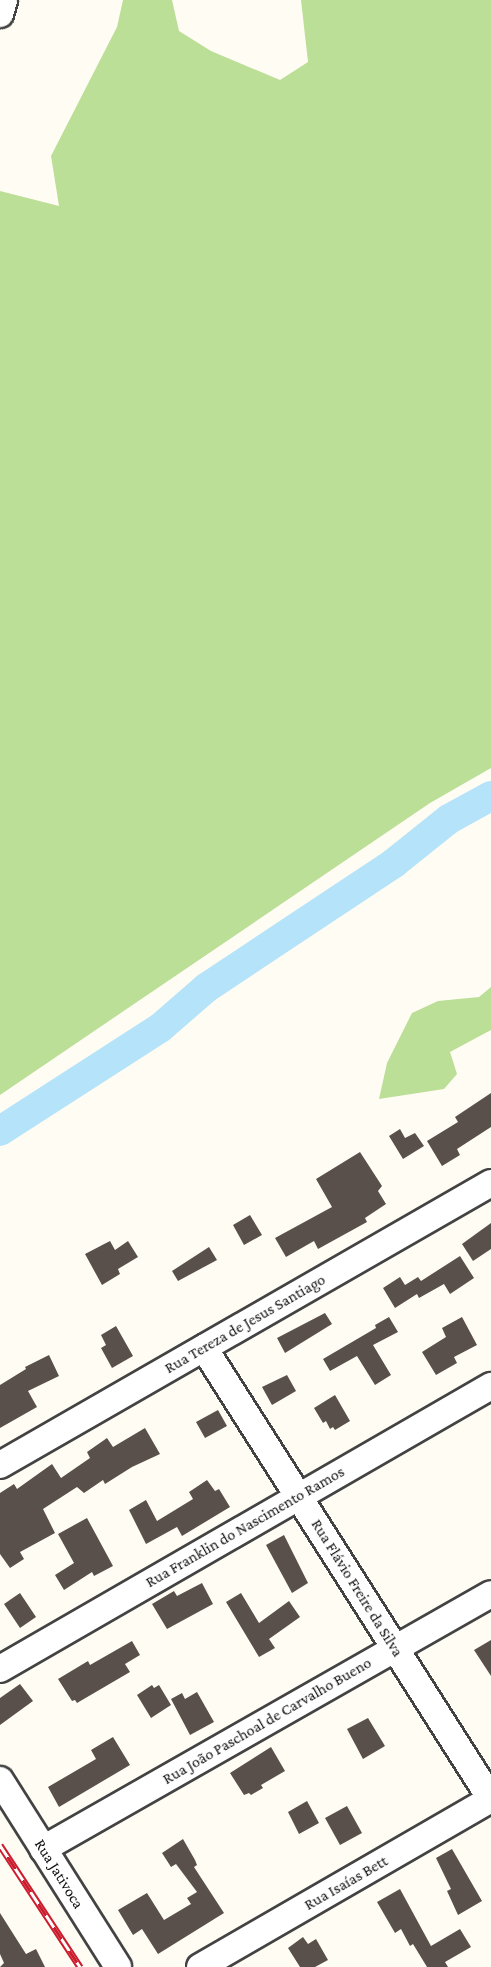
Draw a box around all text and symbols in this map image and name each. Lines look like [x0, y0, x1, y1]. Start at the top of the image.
street label: Rua Tereza de Jesus Santiago [161, 1270, 329, 1378]
street label: Rua Franklin do Nascimento Ramos [142, 1462, 348, 1592]
street label: Rua Flávio Freire da Silva [307, 1516, 407, 1660]
street label: Rua João Paschoal de Carvalho Bueno [159, 1653, 375, 1789]
street label: Rua Jativoca [30, 1836, 88, 1912]
street label: Rua Isaías Bett [301, 1851, 391, 1915]

